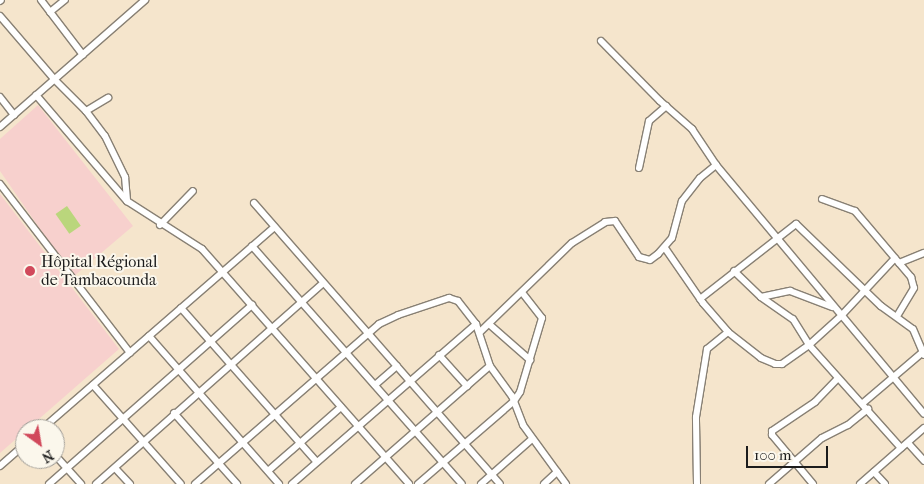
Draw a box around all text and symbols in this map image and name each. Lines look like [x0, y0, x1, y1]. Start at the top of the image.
place label: Hôpital Régional de Tambacounda [41, 252, 157, 290]
marker: Hôpital Régional de Tambacounda [23, 264, 37, 278]
north arrow [15, 419, 65, 469]
scale bar [749, 436, 832, 468]
text: N [39, 446, 57, 466]
text: 100 m [754, 446, 792, 464]

